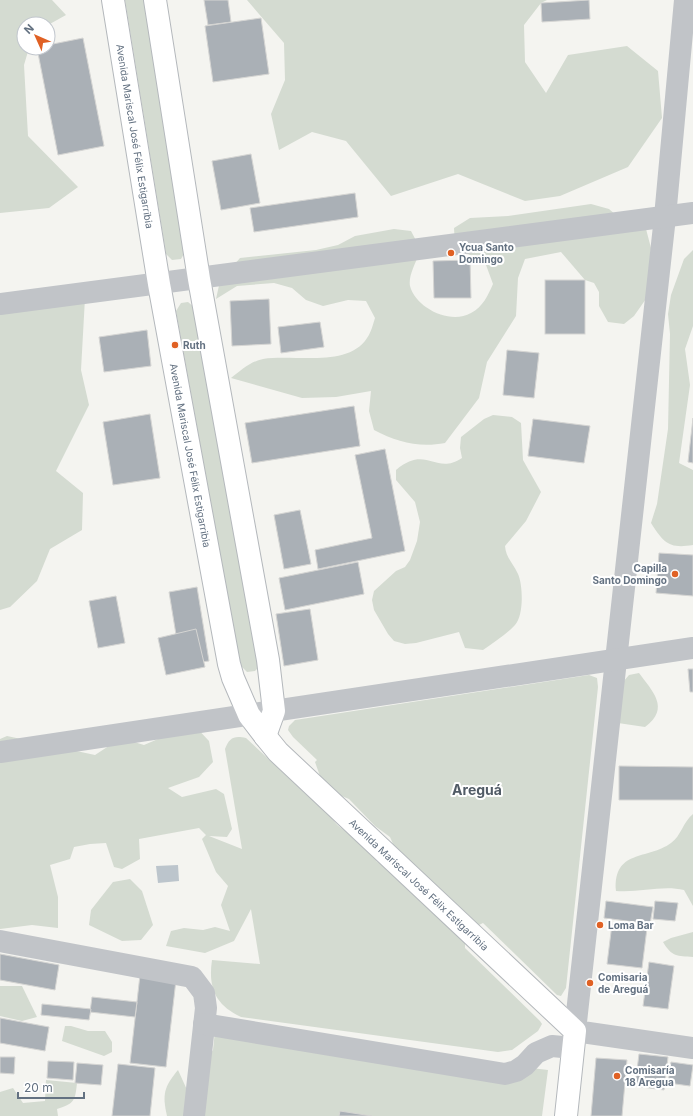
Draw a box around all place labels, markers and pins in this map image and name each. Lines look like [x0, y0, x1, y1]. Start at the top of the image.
place label: Ycua Santo Domingo [459, 241, 514, 266]
marker: Ycua Santo Domingo [446, 248, 456, 258]
place label: Ruth [183, 339, 206, 351]
marker: Ruth [170, 340, 180, 350]
place label: Capilla Santo Domingo [592, 562, 667, 587]
marker: Capilla Santo Domingo [670, 569, 680, 579]
place label: Loma Bar [608, 919, 654, 931]
marker: Loma Bar [595, 920, 605, 930]
place label: Comisaria de Areguá [598, 971, 648, 996]
marker: Comisaria de Areguá [585, 978, 595, 988]
place label: Comisaría 18 Aregua [625, 1064, 675, 1089]
marker: Comisaría 18 Aregua [612, 1071, 622, 1081]

